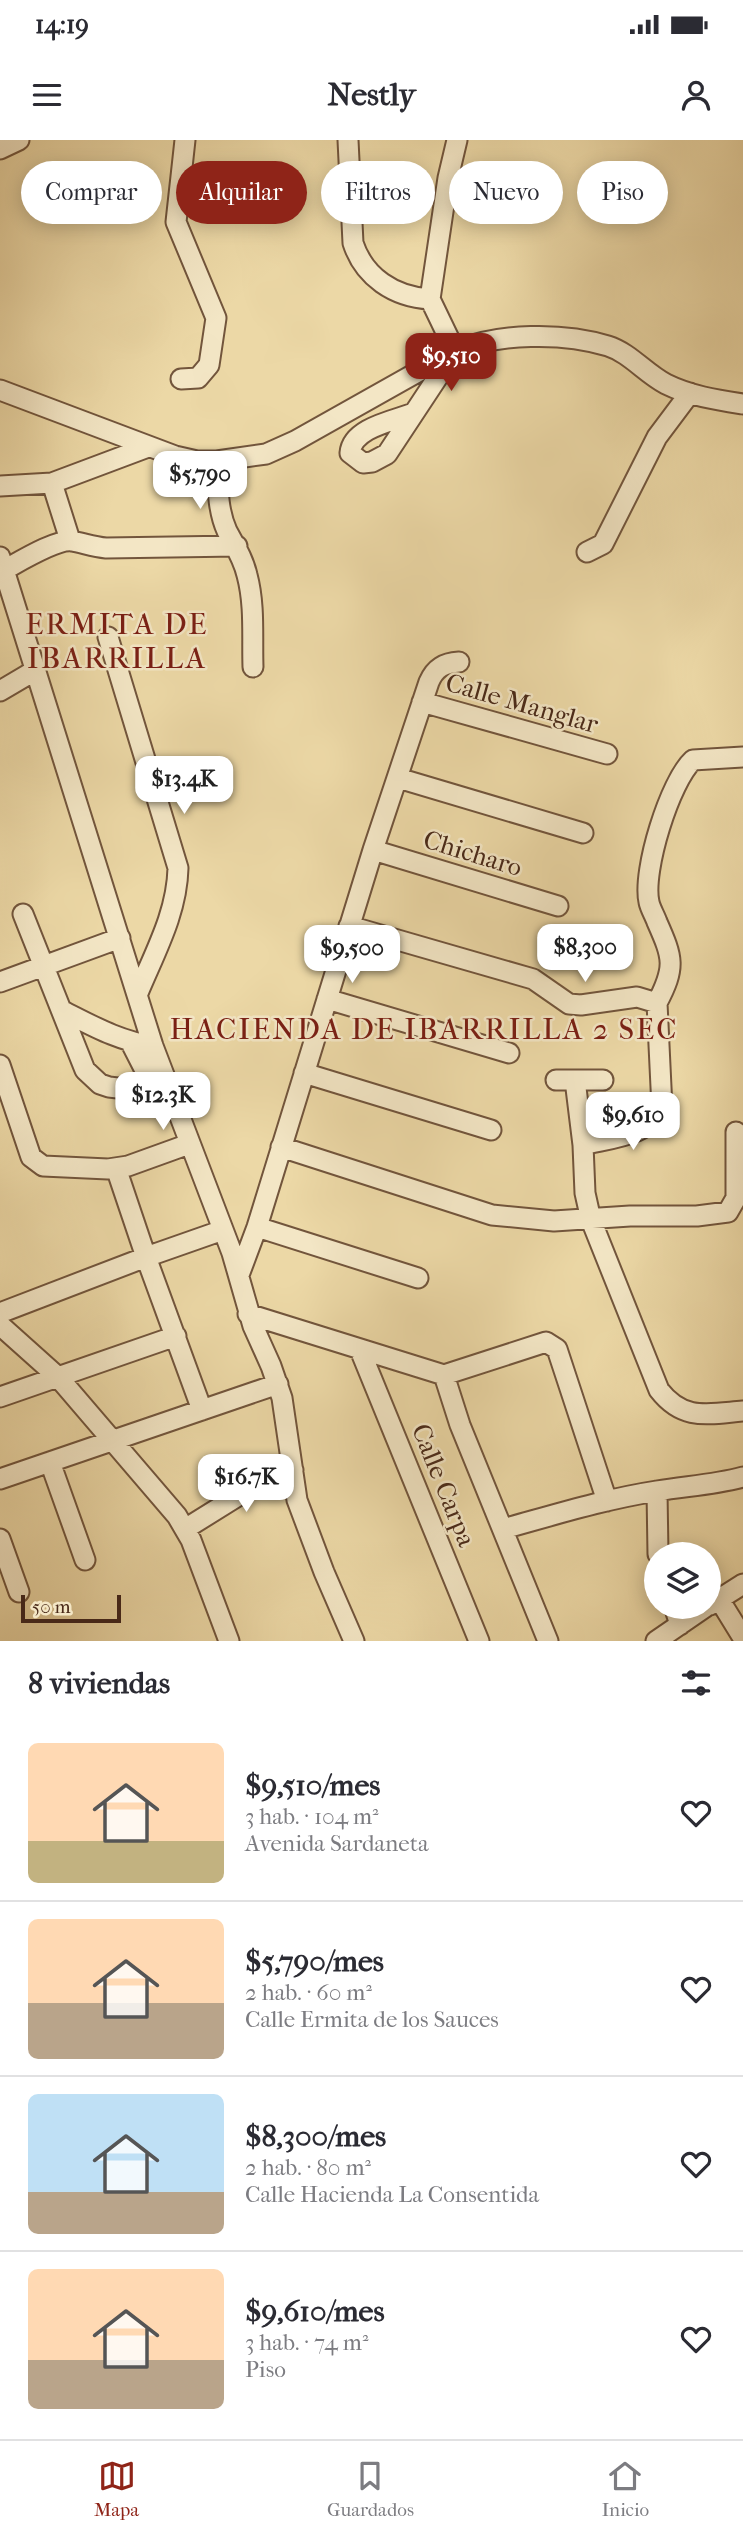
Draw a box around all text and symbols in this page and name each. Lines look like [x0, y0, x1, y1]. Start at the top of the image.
text: 14:19 [35, 9, 89, 40]
icon: menu [28, 76, 66, 114]
text: Nestly [328, 76, 416, 113]
icon: person [677, 76, 715, 114]
chip: Comprar [21, 161, 162, 224]
chip: Alquilar [176, 161, 307, 224]
chip: Filtros [321, 161, 435, 224]
chip: Nuevo [449, 161, 563, 224]
chip: Piso [577, 161, 668, 224]
pin: $9,510 [394, 334, 508, 393]
text: $9,510 [421, 342, 481, 369]
pin: $5,790 [143, 452, 257, 511]
text: $5,790 [169, 460, 231, 487]
district label: ERMITA DE IBARRILLA [25, 607, 209, 676]
street label: Calle Manglar [442, 667, 602, 740]
pin: $13.4K [127, 756, 241, 816]
text: $13.4K [151, 765, 217, 792]
street label: Chicharo [420, 824, 526, 883]
pin: $8,300 [528, 924, 642, 984]
pin: $9,500 [295, 926, 409, 985]
text: $8,300 [553, 933, 617, 960]
text: $9,500 [320, 934, 384, 961]
district label: HACIENDA DE IBARRILLA 2 SEC [169, 1012, 679, 1047]
pin: $12.3K [106, 1072, 220, 1132]
text: $12.3K [131, 1081, 195, 1108]
pin: $9,610 [576, 1093, 690, 1152]
text: $9,610 [602, 1101, 664, 1128]
street label: Calle Carpa [405, 1419, 483, 1552]
pin: $16.7K [189, 1454, 303, 1514]
text: $16.7K [214, 1463, 278, 1490]
map controls [644, 1542, 721, 1619]
button: layers [644, 1542, 721, 1619]
scale bar [21, 1592, 121, 1624]
text: 50 m [32, 1596, 71, 1618]
icon: filters [677, 1664, 715, 1702]
text: 8 viviendas [28, 1666, 170, 1701]
text: $9,510/mes [245, 1768, 380, 1803]
icon: home [84, 1771, 168, 1855]
icon: heart [677, 1794, 715, 1832]
text: 3 hab. · 104 m² [245, 1803, 379, 1830]
text: Avenida Sardaneta [245, 1830, 429, 1857]
text: $5,790/mes [245, 1944, 384, 1979]
icon: home [84, 1947, 168, 2031]
icon: heart [677, 1970, 715, 2008]
text: 2 hab. · 60 m² [245, 1979, 372, 2006]
text: Calle Ermita de los Sauces [245, 2006, 499, 2033]
text: $8,300/mes [245, 2119, 386, 2154]
icon: home [84, 2122, 168, 2206]
icon: heart [677, 2145, 715, 2183]
text: 2 hab. · 80 m² [245, 2154, 371, 2181]
text: Calle Hacienda La Consentida [245, 2181, 539, 2208]
text: $9,610/mes [245, 2294, 384, 2329]
icon: home [84, 2297, 168, 2381]
icon: heart [677, 2320, 715, 2358]
text: 3 hab. · 74 m² [245, 2329, 368, 2356]
text: Piso [245, 2356, 286, 2383]
tab: Mapa [94, 2457, 139, 2521]
tab: Guardados [327, 2457, 414, 2521]
tab: Inicio [602, 2457, 649, 2521]

